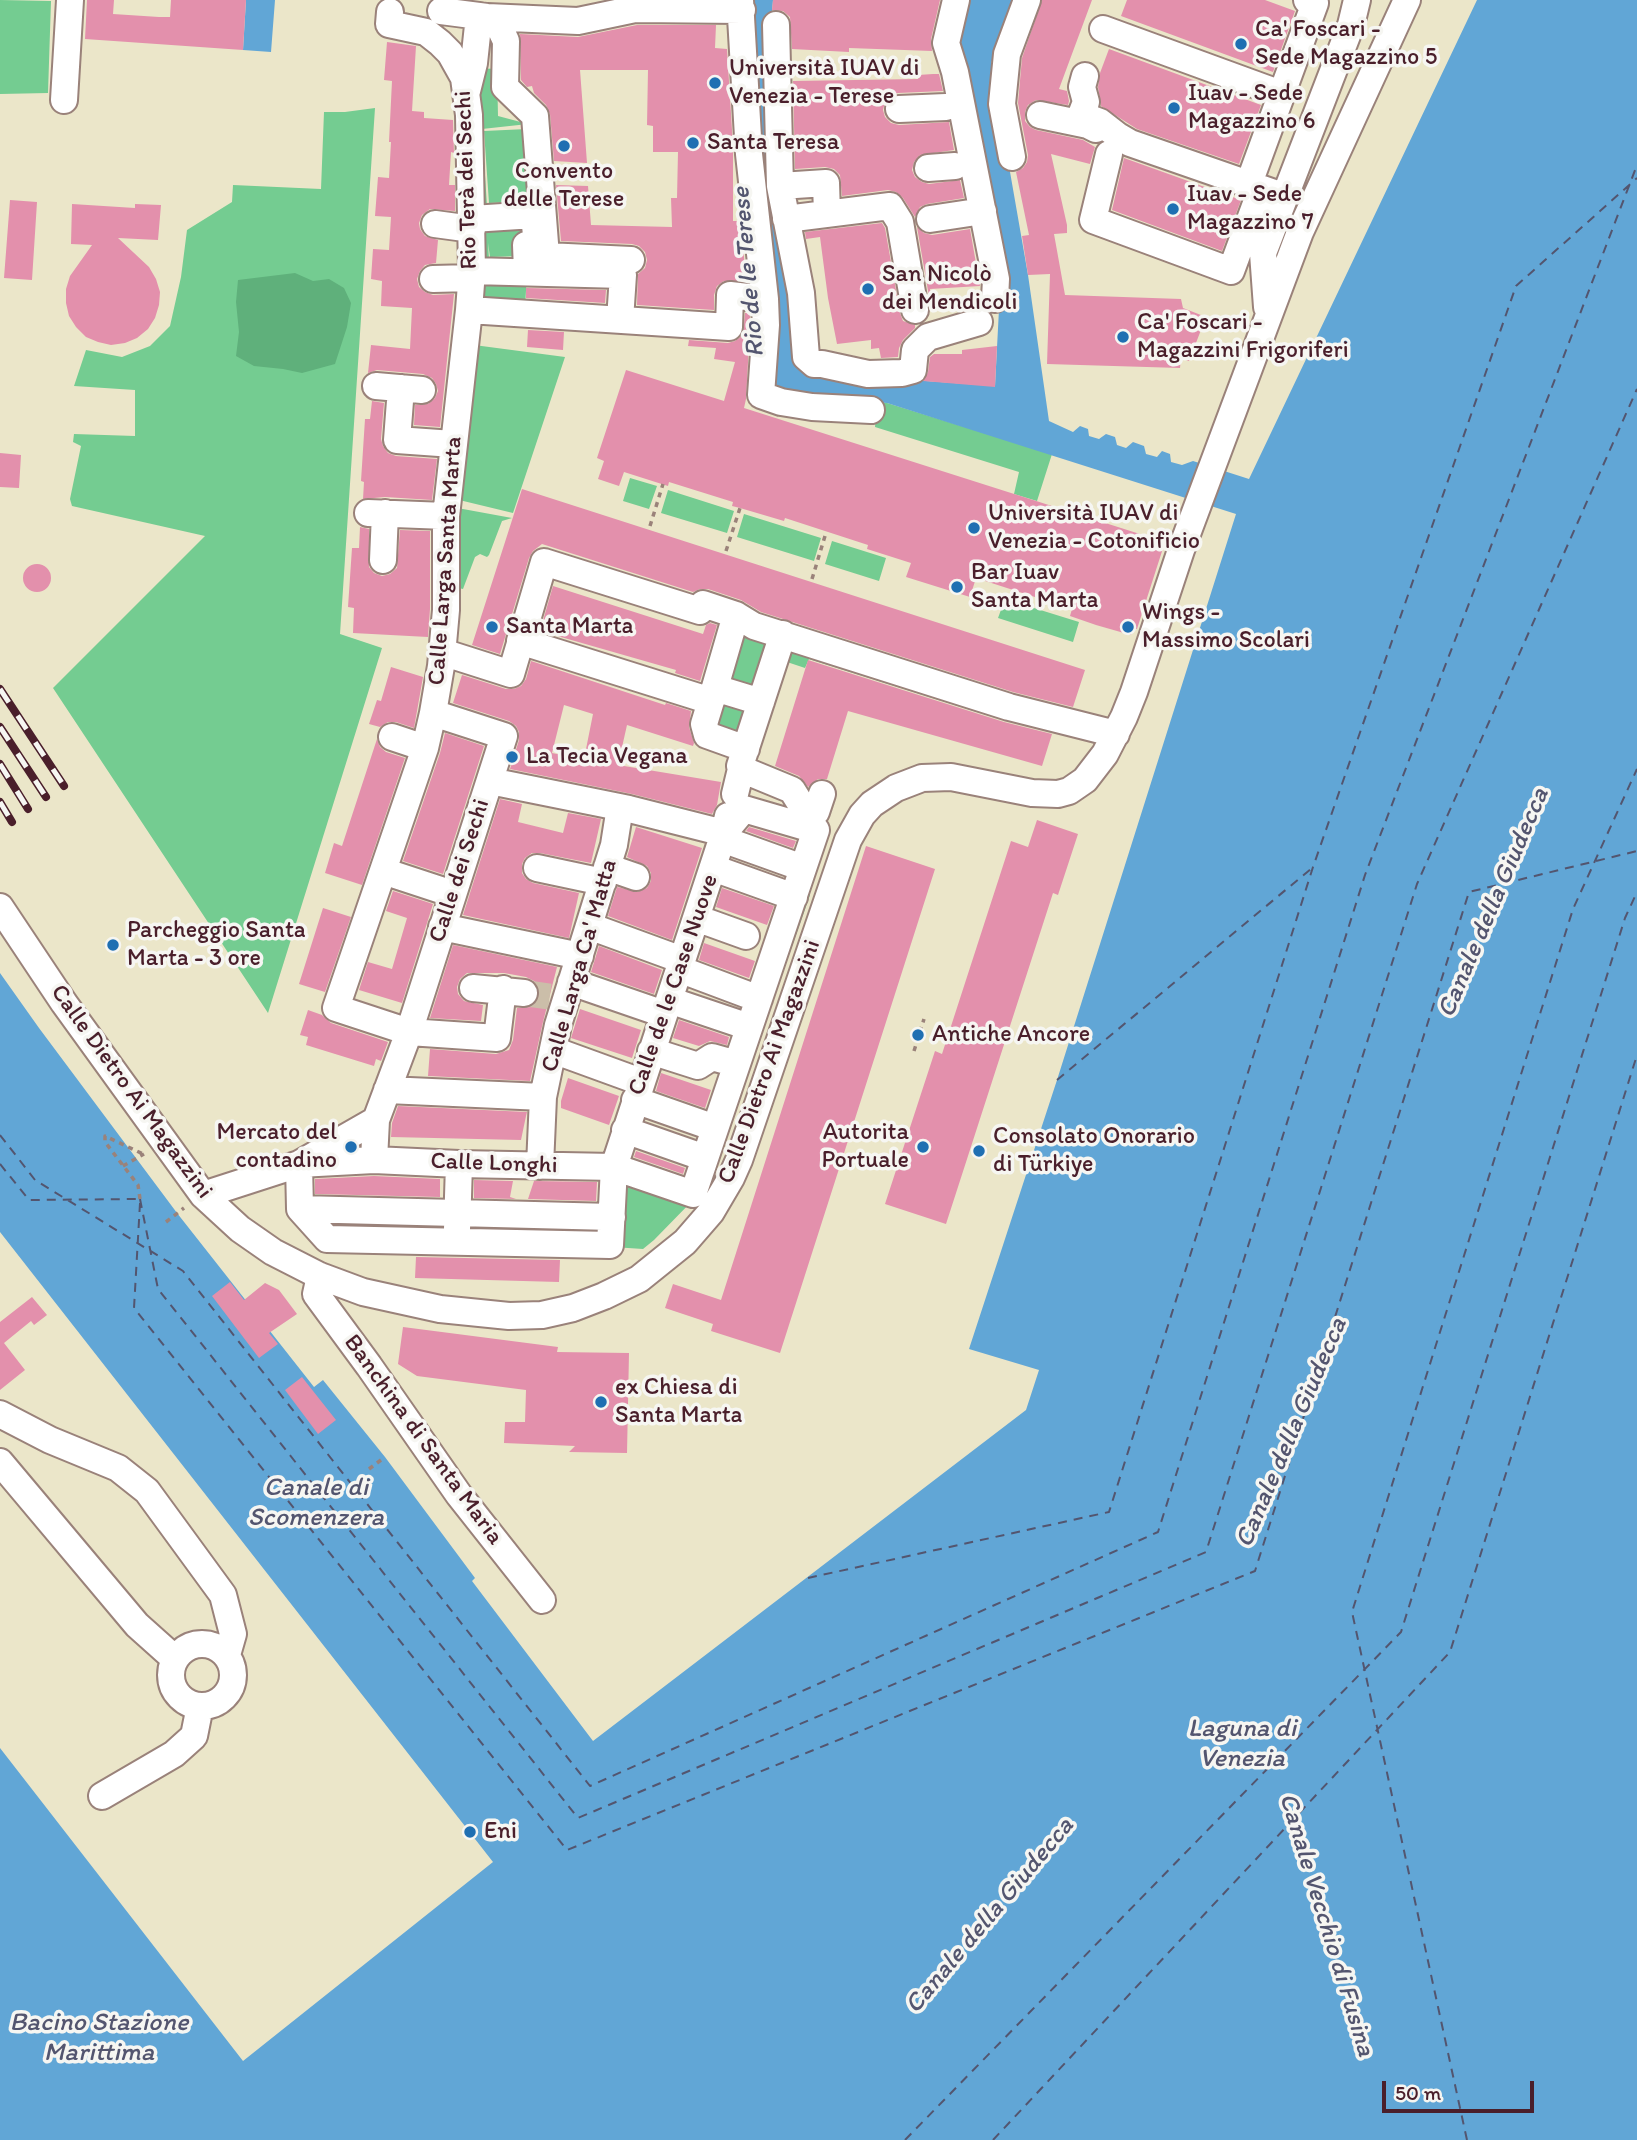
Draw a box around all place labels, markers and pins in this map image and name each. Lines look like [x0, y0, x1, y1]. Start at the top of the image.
place label: Ca' Foscari - Sede Magazzino 5 [1255, 16, 1437, 72]
marker: Ca' Foscari - Sede Magazzino 5 [1233, 36, 1249, 52]
place label: Università IUAV di Venezia - Terese [729, 55, 919, 111]
marker: Università IUAV di Venezia - Terese [707, 75, 723, 91]
place label: Iuav - Sede Magazzino 6 [1188, 80, 1315, 136]
marker: Iuav - Sede Magazzino 6 [1166, 100, 1182, 116]
place label: Santa Teresa [707, 129, 839, 157]
marker: Santa Teresa [685, 135, 701, 151]
marker: Convento delle Terese [556, 138, 572, 154]
place label: Convento delle Terese [504, 158, 624, 214]
place label: Iuav - Sede Magazzino 7 [1187, 181, 1314, 237]
marker: Iuav - Sede Magazzino 7 [1165, 201, 1181, 217]
place label: San Nicolò dei Mendicoli [882, 261, 1017, 317]
marker: San Nicolò dei Mendicoli [860, 281, 876, 297]
place label: Ca' Foscari - Magazzini Frigoriferi [1137, 309, 1349, 365]
marker: Ca' Foscari - Magazzini Frigoriferi [1115, 329, 1131, 345]
place label: Università IUAV di Venezia - Cotonificio [988, 500, 1200, 556]
marker: Università IUAV di Venezia - Cotonificio [966, 520, 982, 536]
place label: Bar Iuav Santa Marta [971, 559, 1098, 615]
marker: Bar Iuav Santa Marta [949, 579, 965, 595]
place label: Wings - Massimo Scolari [1142, 599, 1310, 655]
place label: Santa Marta [506, 613, 633, 641]
marker: Santa Marta [484, 619, 500, 635]
marker: Wings - Massimo Scolari [1120, 619, 1136, 635]
place label: La Tecia Vegana [526, 743, 688, 771]
marker: La Tecia Vegana [504, 749, 520, 765]
place label: Parcheggio Santa Marta - 3 ore [127, 917, 306, 973]
marker: Parcheggio Santa Marta - 3 ore [105, 937, 121, 953]
place label: Antiche Ancore [932, 1021, 1090, 1049]
marker: Antiche Ancore [910, 1027, 926, 1043]
place label: Mercato del contadino [216, 1119, 337, 1175]
place label: Autorita Portuale [821, 1119, 909, 1175]
place label: Consolato Onorario di Türkiye [993, 1123, 1195, 1179]
marker: Mercato del contadino [343, 1139, 359, 1155]
marker: Autorita Portuale [915, 1139, 931, 1155]
marker: Consolato Onorario di Türkiye [971, 1143, 987, 1159]
place label: ex Chiesa di Santa Marta [615, 1374, 742, 1430]
marker: ex Chiesa di Santa Marta [593, 1394, 609, 1410]
place label: Eni [484, 1818, 517, 1846]
marker: Eni [462, 1824, 478, 1840]

